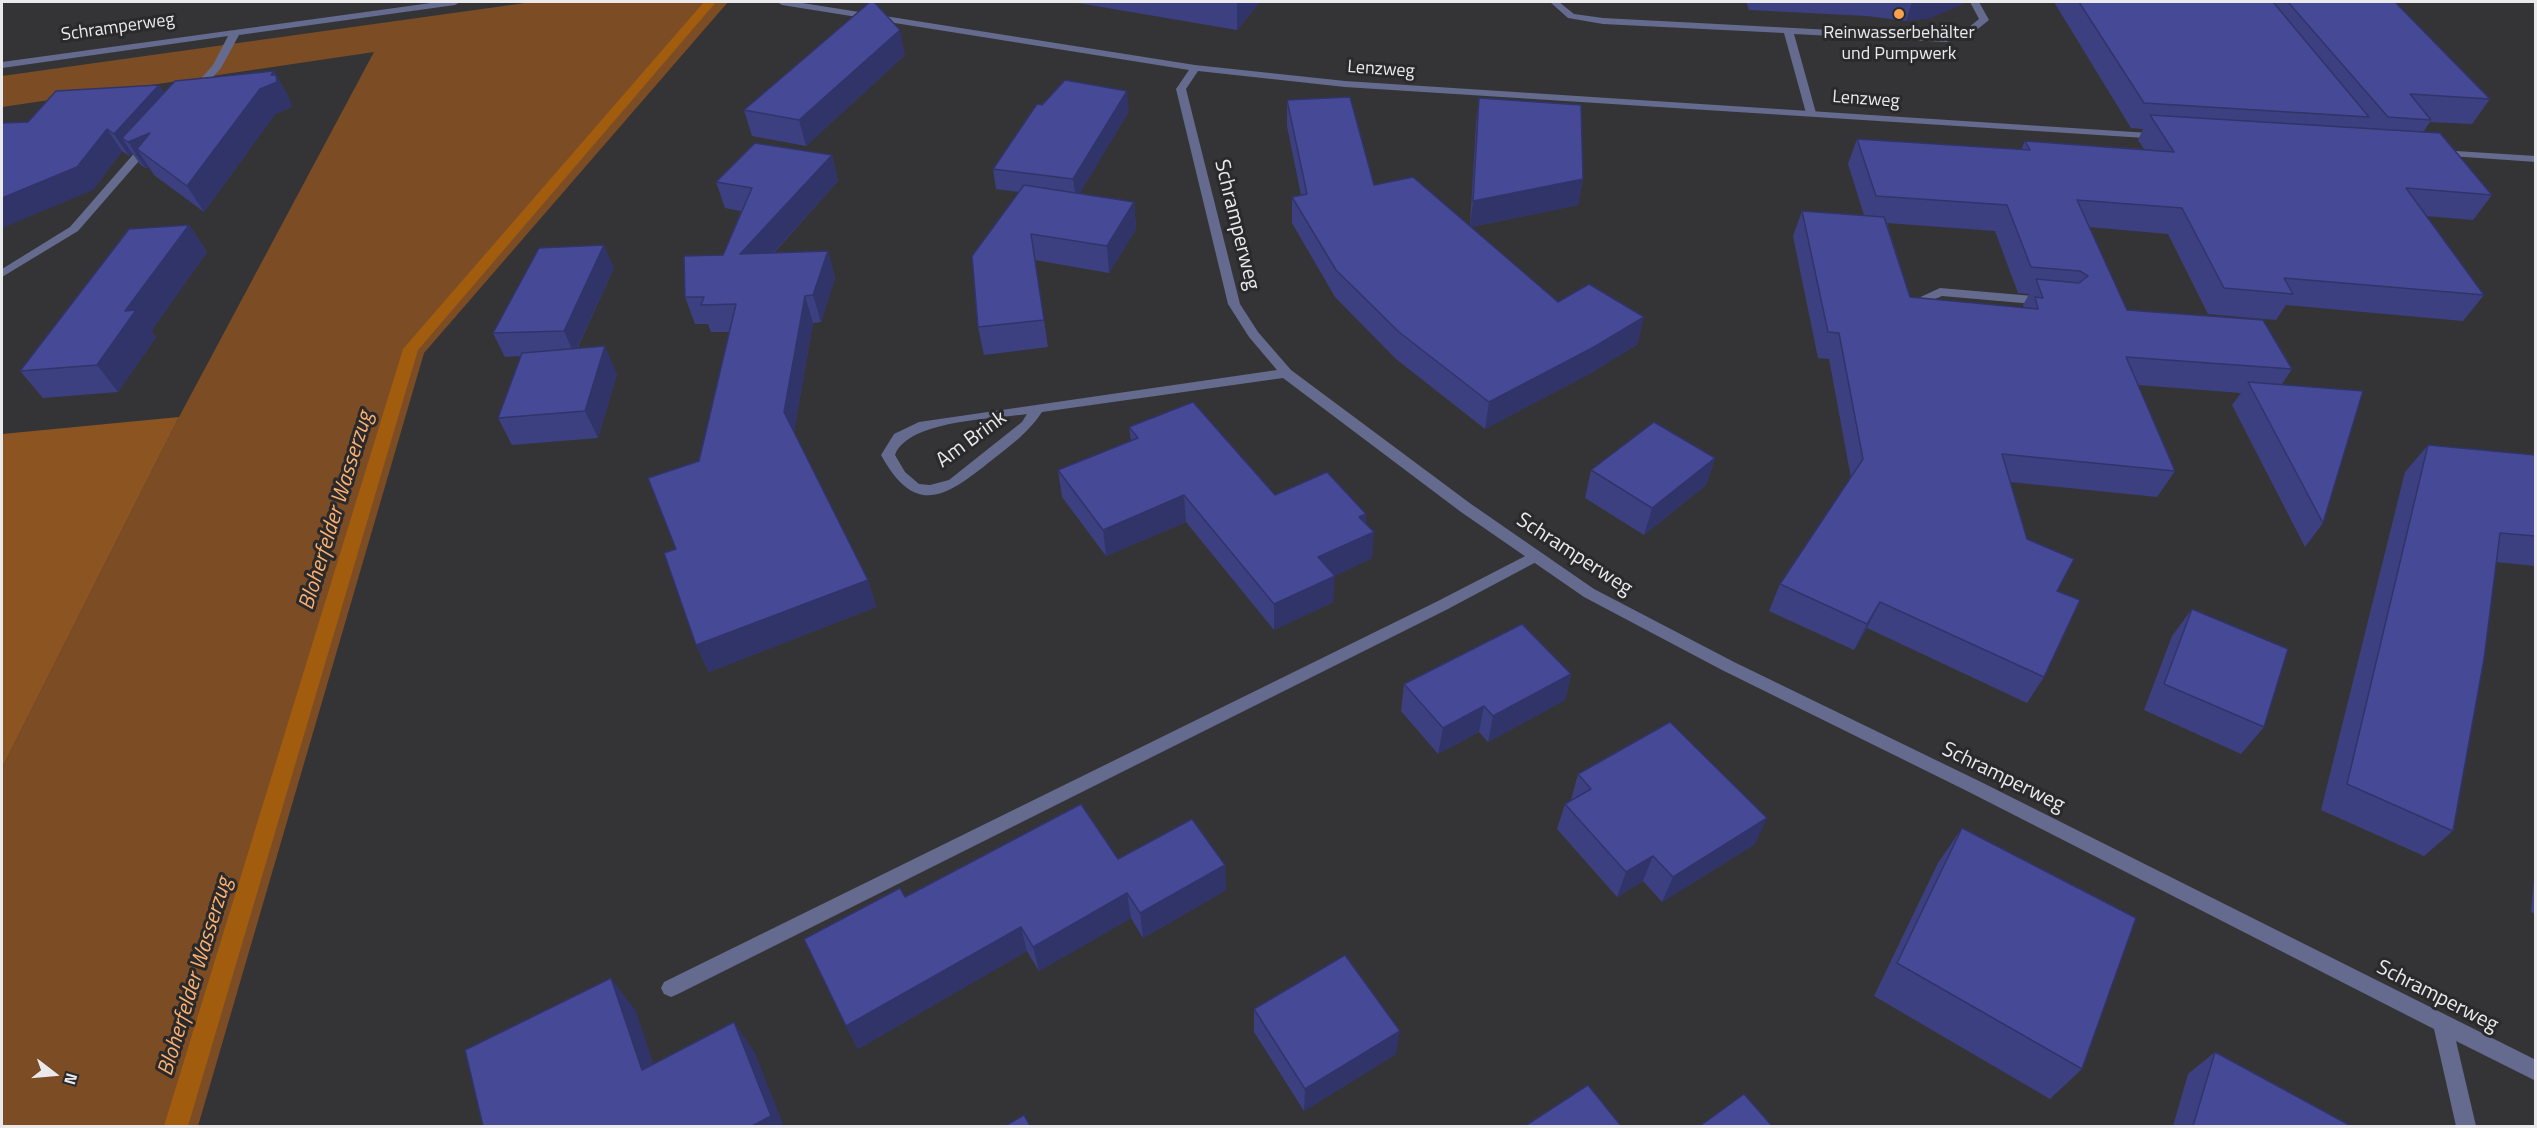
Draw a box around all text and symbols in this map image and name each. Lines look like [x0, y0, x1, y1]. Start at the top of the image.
marker: Reinwasserbehälter und Pumpwerk [1892, 7, 1906, 21]
street label: Schramperweg [60, 9, 176, 47]
place label: Reinwasserbehälter und Pumpwerk [1823, 23, 1975, 66]
street label: Lenzweg [1347, 57, 1415, 83]
street label: Lenzweg [1832, 87, 1900, 113]
street label: Schramperweg [1208, 157, 1264, 293]
street label: Am Brink [932, 406, 1012, 474]
water label: Bloherfelder Wasserzug [294, 409, 380, 613]
street label: Schramperweg [1511, 508, 1637, 602]
street label: Schramperweg [1938, 737, 2068, 819]
water label: Bloherfelder Wasserzug [153, 875, 239, 1079]
street label: Schramperweg [2372, 955, 2502, 1039]
north arrow [24, 1044, 84, 1104]
text: N [58, 1070, 84, 1088]

